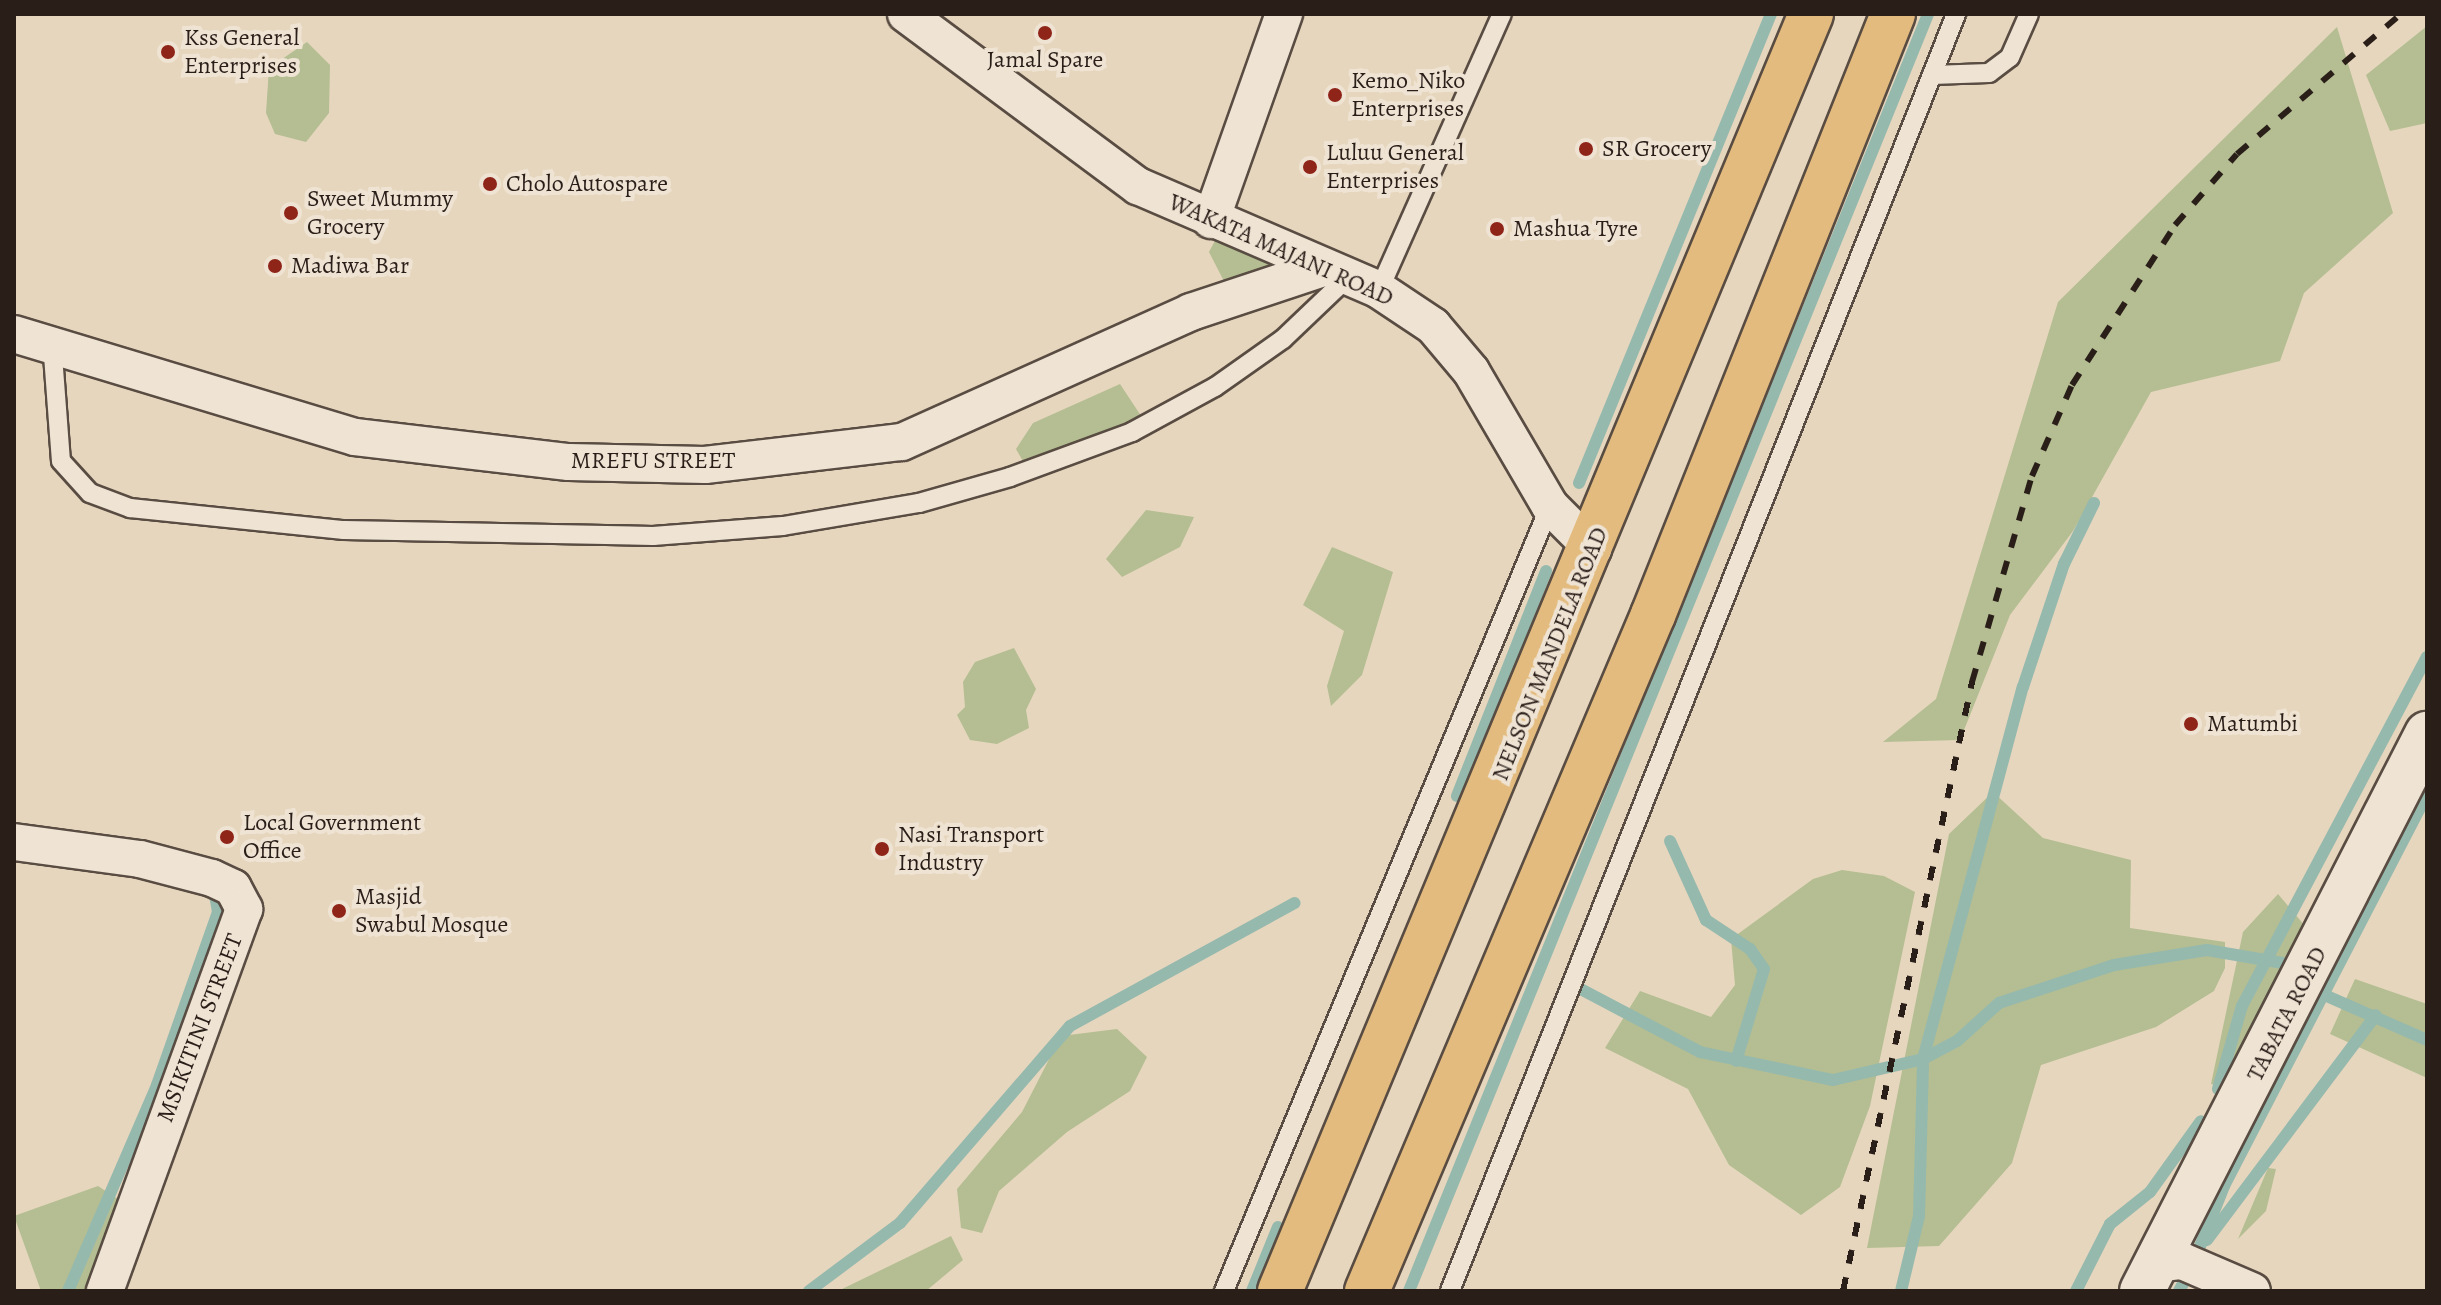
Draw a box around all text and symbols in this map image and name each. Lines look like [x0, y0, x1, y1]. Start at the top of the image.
place label: Kss General Enterprises [184, 24, 299, 80]
marker: Jamal Spare [1036, 24, 1054, 42]
marker: Kss General Enterprises [159, 43, 177, 61]
place label: Jamal Spare [987, 46, 1103, 74]
place label: Kemo_Niko Enterprises [1351, 67, 1465, 123]
marker: Kemo_Niko Enterprises [1326, 86, 1344, 104]
place label: SR Grocery [1602, 135, 1711, 163]
place label: Luluu General Enterprises [1326, 139, 1464, 195]
marker: SR Grocery [1577, 140, 1595, 158]
marker: Luluu General Enterprises [1301, 158, 1319, 176]
place label: Cholo Autospare [506, 170, 668, 198]
marker: Cholo Autospare [481, 175, 499, 193]
place label: Sweet Mummy Grocery [307, 185, 453, 241]
street label: WAKATA MAJANI ROAD [1164, 187, 1398, 313]
marker: Sweet Mummy Grocery [282, 204, 300, 222]
place label: Mashua Tyre [1513, 215, 1638, 243]
marker: Mashua Tyre [1488, 220, 1506, 238]
place label: Madiwa Bar [291, 252, 409, 280]
marker: Madiwa Bar [266, 257, 284, 275]
street label: MREFU STREET [571, 447, 735, 475]
street label: NELSON MANDELA ROAD [1486, 523, 1614, 785]
place label: Matumbi [2207, 710, 2298, 738]
marker: Matumbi [2182, 715, 2200, 733]
place label: Local Government Office [243, 809, 421, 865]
place label: Nasi Transport Industry [898, 821, 1044, 877]
marker: Local Government Office [218, 828, 236, 846]
marker: Nasi Transport Industry [873, 840, 891, 858]
place label: Masjid Swabul Mosque [355, 883, 508, 939]
marker: Masjid Swabul Mosque [330, 902, 348, 920]
street label: MSIKITINI STREET [151, 930, 249, 1126]
street label: TABATA ROAD [2241, 942, 2333, 1086]

